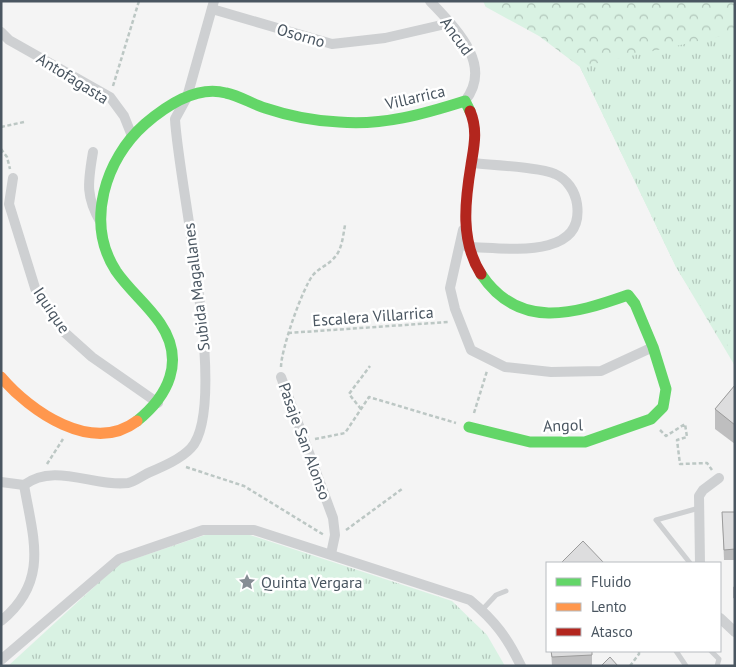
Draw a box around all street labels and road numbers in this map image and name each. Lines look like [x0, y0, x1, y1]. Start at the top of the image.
street label: Ancud [436, 13, 478, 59]
street label: Osorno [275, 19, 327, 51]
street label: Antofagasta [33, 48, 113, 108]
street label: Villarrica [382, 80, 447, 114]
street label: Subida Magallanes [178, 222, 214, 352]
street label: Iquique [29, 283, 75, 337]
street label: Escalera Villarrica [312, 302, 434, 330]
street label: Pasaje San Alonso [275, 380, 335, 502]
street label: Angol [543, 414, 584, 436]

